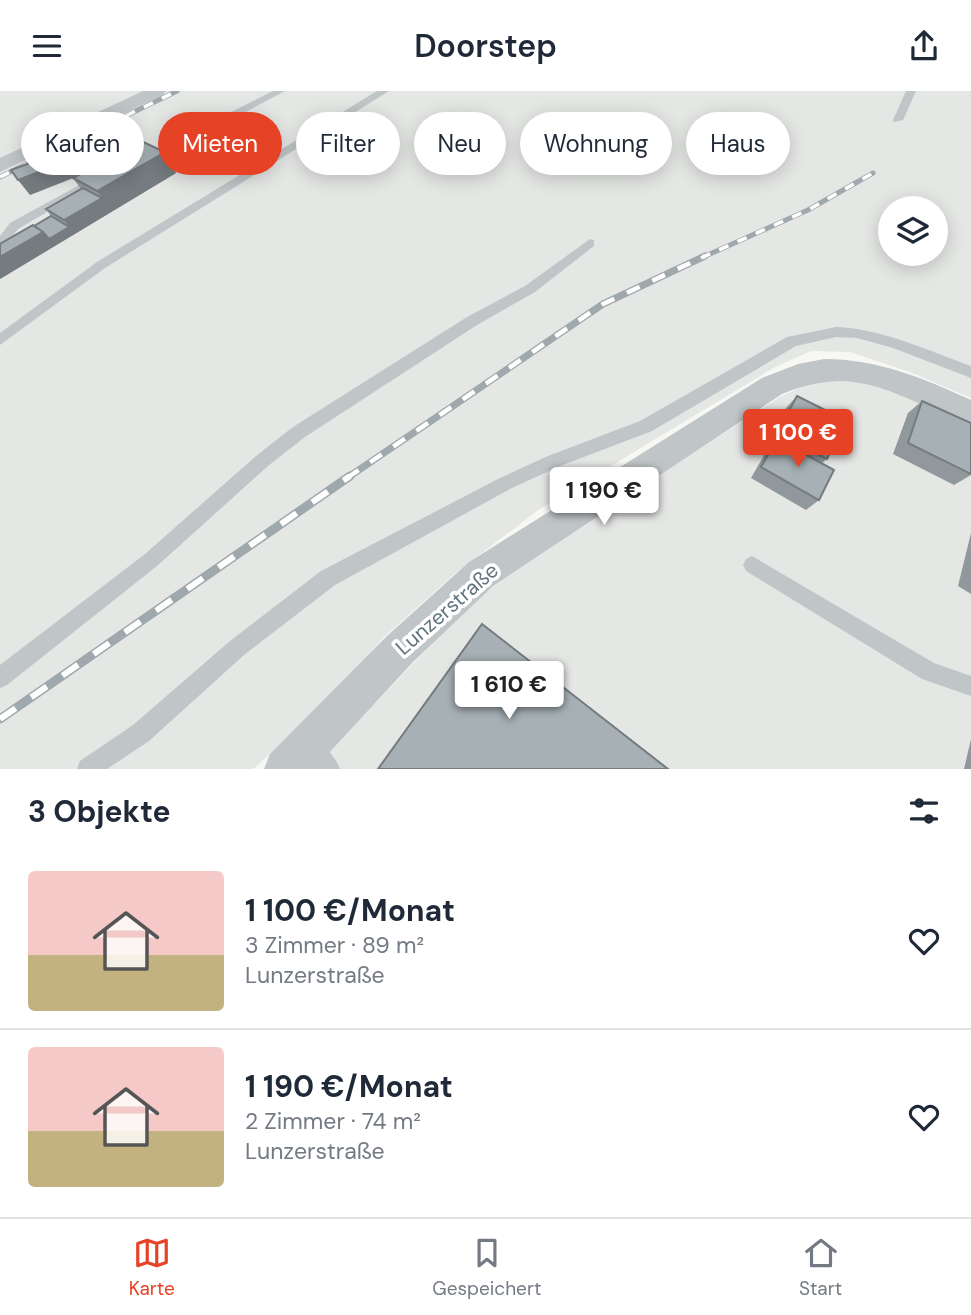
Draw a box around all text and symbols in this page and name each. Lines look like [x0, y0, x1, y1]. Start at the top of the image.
text: Doorstep [414, 25, 557, 67]
icon: menu [28, 27, 66, 65]
icon: share [905, 27, 943, 65]
chip: Kaufen [21, 112, 144, 175]
chip: Mieten [158, 112, 282, 175]
chip: Filter [296, 112, 400, 175]
chip: Neu [414, 112, 506, 175]
chip: Wohnung [520, 112, 672, 175]
chip: Haus [686, 112, 790, 175]
map controls [878, 196, 948, 266]
button: layers [878, 196, 948, 266]
pin: 1 100 € [733, 409, 863, 469]
text: 1 100 € [759, 417, 837, 447]
pin: 1 190 € [539, 467, 669, 527]
text: 1 190 € [566, 475, 642, 505]
street label: Lunzerstraße [390, 557, 504, 661]
pin: 1 610 € [444, 661, 574, 721]
text: 1 610 € [471, 669, 547, 699]
text: 3 Objekte [28, 792, 171, 831]
icon: filters [905, 792, 943, 830]
text: 1 100 €/Monat [245, 891, 455, 930]
icon: home [84, 899, 168, 983]
icon: heart [905, 922, 943, 960]
text: 3 Zimmer · 89 m² [245, 930, 424, 960]
text: Lunzerstraße [245, 960, 385, 990]
text: 1 190 €/Monat [245, 1067, 453, 1106]
icon: home [84, 1075, 168, 1159]
icon: heart [905, 1098, 943, 1136]
text: 2 Zimmer · 74 m² [245, 1106, 421, 1136]
text: Lunzerstraße [245, 1136, 385, 1166]
tab: Karte [129, 1234, 175, 1301]
tab: Gespeichert [432, 1234, 541, 1301]
tab: Start [799, 1234, 842, 1301]

